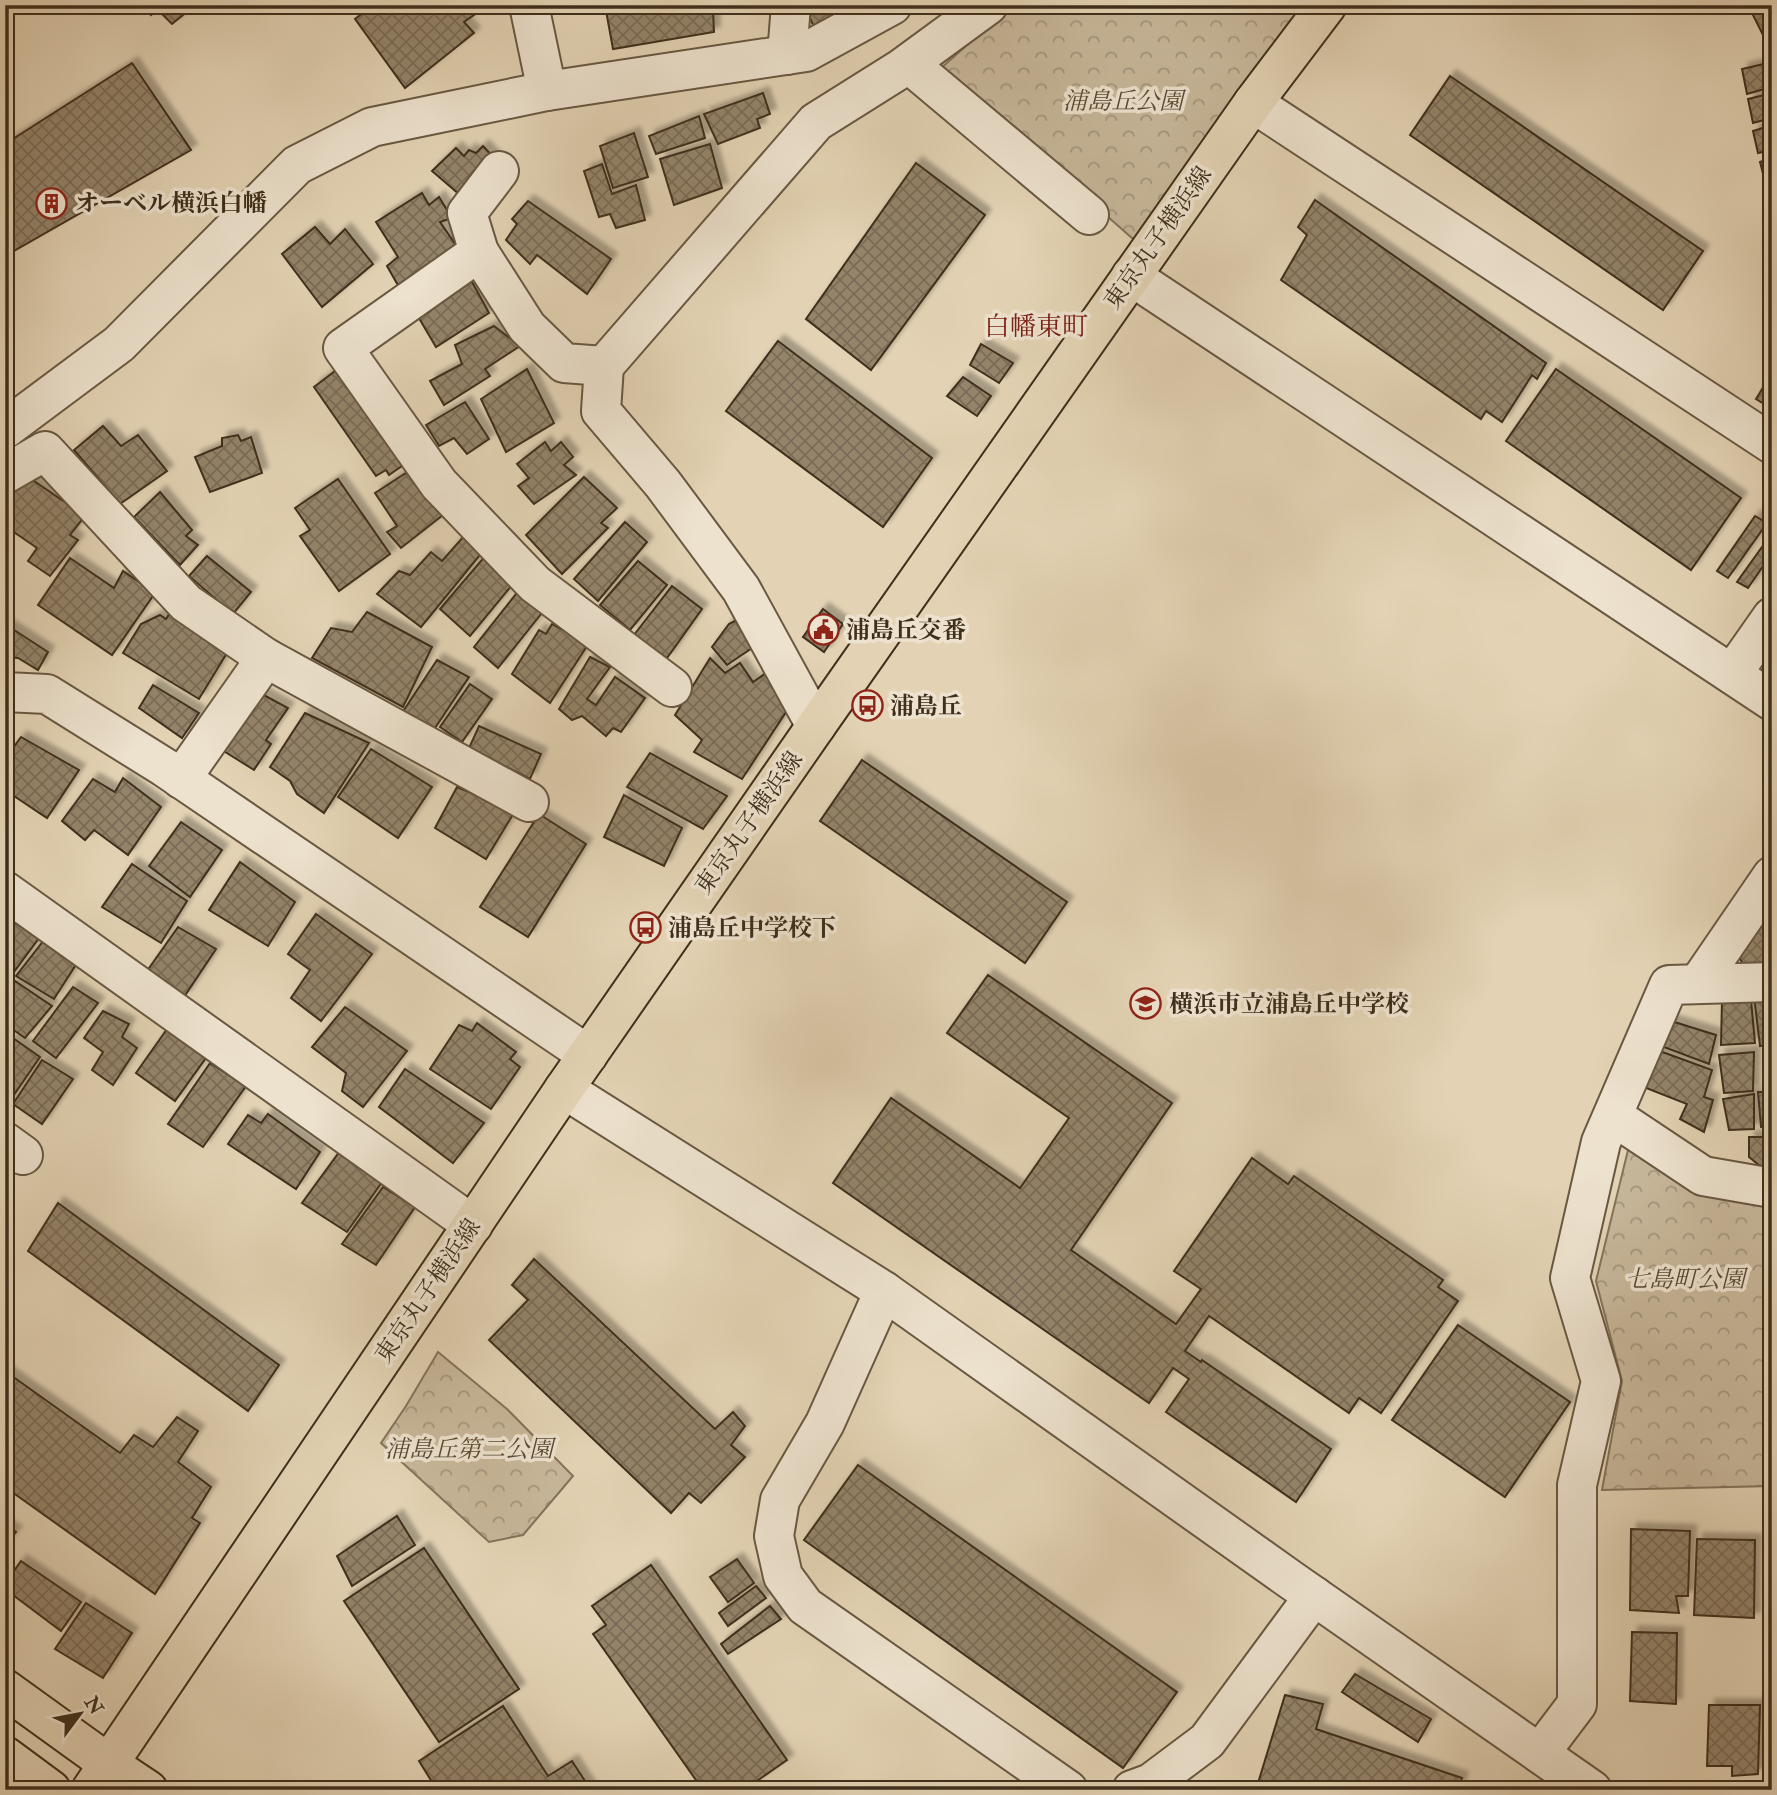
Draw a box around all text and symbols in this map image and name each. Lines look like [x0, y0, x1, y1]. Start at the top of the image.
park label: 浦島丘公園 [1063, 86, 1187, 117]
street label: 東京丸子横浜線 [1097, 160, 1219, 316]
building icon: オーベル横浜白幡 [35, 186, 69, 220]
place label: オーベル横浜白幡 [75, 188, 267, 219]
district label: 白幡東町 [984, 311, 1088, 343]
public building icon: 浦島丘交番 [806, 613, 840, 647]
place label: 浦島丘交番 [846, 615, 966, 646]
bus stop icon: 浦島丘 [850, 689, 884, 723]
place label: 浦島丘 [890, 691, 962, 722]
street label: 東京丸子横浜線 [688, 745, 810, 901]
bus stop icon: 浦島丘中学校下 [628, 911, 662, 945]
place label: 浦島丘中学校下 [668, 913, 836, 944]
school or university icon: 横浜市立浦島丘中学校 [1129, 987, 1163, 1021]
place label: 横浜市立浦島丘中学校 [1169, 989, 1409, 1020]
street label: 東京丸子横浜線 [368, 1213, 488, 1369]
park label: 七島町公園 [1625, 1264, 1749, 1295]
park label: 浦島丘第二公園 [385, 1434, 557, 1465]
north arrow [46, 1680, 116, 1750]
text: N [78, 1691, 109, 1720]

